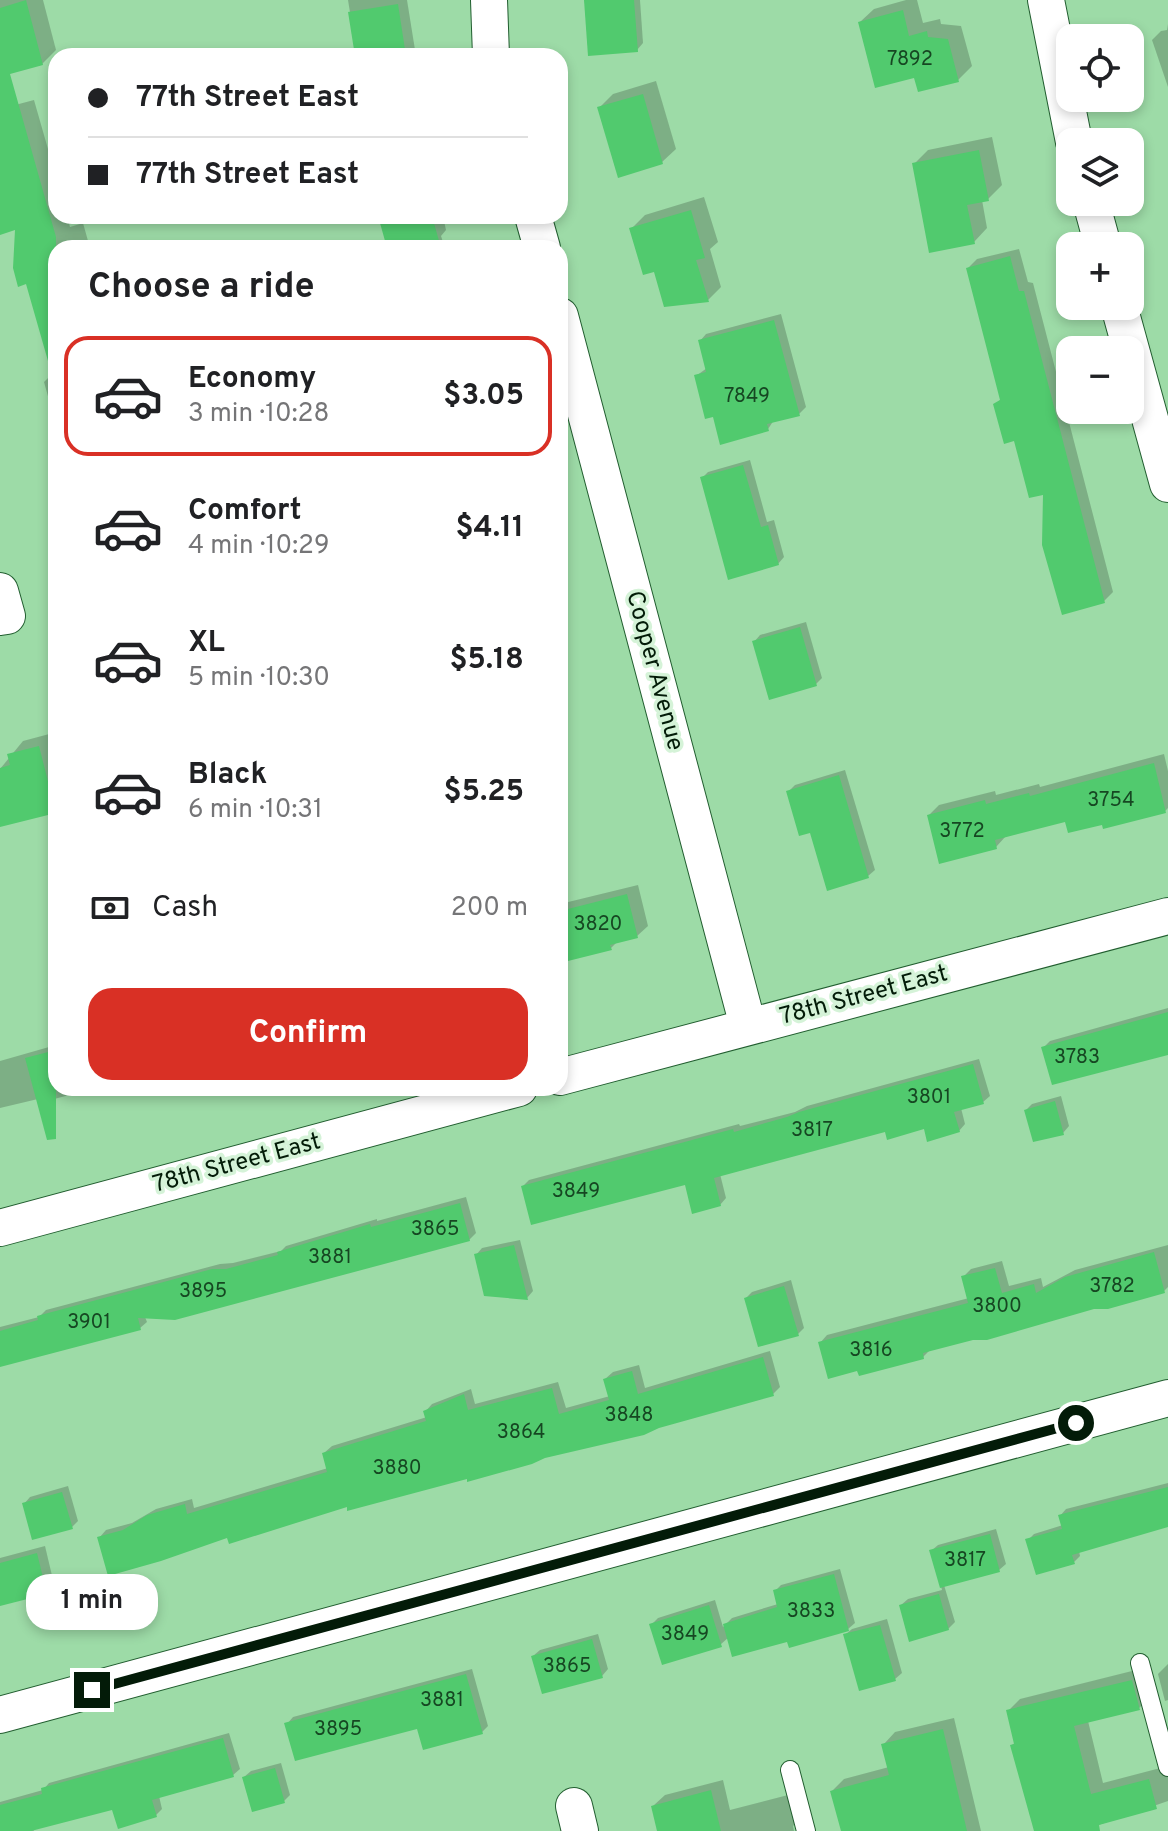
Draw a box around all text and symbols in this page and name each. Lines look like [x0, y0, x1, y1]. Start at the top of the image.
map controls [1056, 24, 1144, 424]
button: locate [1056, 24, 1144, 112]
house number: 7892 [887, 47, 933, 73]
text: 77th Street East [136, 80, 359, 117]
button: layers [1056, 128, 1144, 216]
text: 77th Street East [136, 157, 359, 194]
button: + [1056, 232, 1144, 320]
text: Choose a ride [88, 265, 314, 311]
button: − [1056, 336, 1144, 424]
icon: car [92, 360, 164, 432]
text: Economy [188, 361, 316, 398]
text: $3.05 [443, 378, 524, 415]
house number: 7849 [724, 384, 770, 410]
text: 3 min · 10:28 [188, 398, 329, 431]
icon: car [92, 492, 164, 564]
text: Comfort [188, 493, 301, 530]
text: $4.11 [455, 510, 524, 547]
text: 4 min · 10:29 [188, 530, 329, 563]
street label: Cooper Avenue [618, 588, 690, 754]
icon: car [92, 624, 164, 696]
text: XL [188, 625, 225, 662]
text: $5.18 [449, 642, 524, 679]
text: 5 min · 10:30 [188, 662, 330, 695]
icon: car [92, 756, 164, 828]
text: Black [188, 757, 267, 794]
text: $5.25 [444, 774, 524, 811]
house number: 3754 [1087, 788, 1135, 814]
text: 6 min · 10:31 [188, 794, 323, 827]
house number: 3772 [939, 819, 985, 845]
icon: cash [88, 886, 132, 930]
text: Cash [152, 890, 218, 927]
text: 200 m [451, 892, 528, 925]
house number: 3820 [574, 912, 622, 938]
street label: 78th Street East [777, 959, 951, 1033]
button: Confirm [88, 988, 528, 1080]
house number: 3783 [1054, 1045, 1100, 1071]
house number: 3801 [907, 1085, 951, 1111]
house number: 3817 [791, 1118, 833, 1144]
street label: 78th Street East [150, 1127, 324, 1201]
house number: 3849 [552, 1179, 600, 1205]
house number: 3865 [411, 1217, 459, 1243]
house number: 3881 [308, 1245, 352, 1271]
house number: 3782 [1089, 1274, 1135, 1300]
house number: 3895 [179, 1279, 227, 1305]
house number: 3800 [972, 1294, 1022, 1320]
house number: 3901 [67, 1310, 111, 1336]
house number: 3816 [849, 1338, 893, 1364]
house number: 3848 [605, 1403, 653, 1429]
route start [1058, 1405, 1094, 1441]
house number: 3864 [497, 1420, 545, 1446]
house number: 3880 [372, 1456, 422, 1482]
house number: 3817 [944, 1548, 986, 1574]
callout: 1 min [26, 1574, 158, 1630]
text: 1 min [61, 1585, 123, 1618]
house number: 3833 [787, 1599, 835, 1625]
house number: 3849 [661, 1622, 709, 1648]
house number: 3865 [543, 1654, 591, 1680]
route end [74, 1672, 110, 1708]
house number: 3881 [420, 1688, 464, 1714]
house number: 3895 [314, 1717, 362, 1743]

